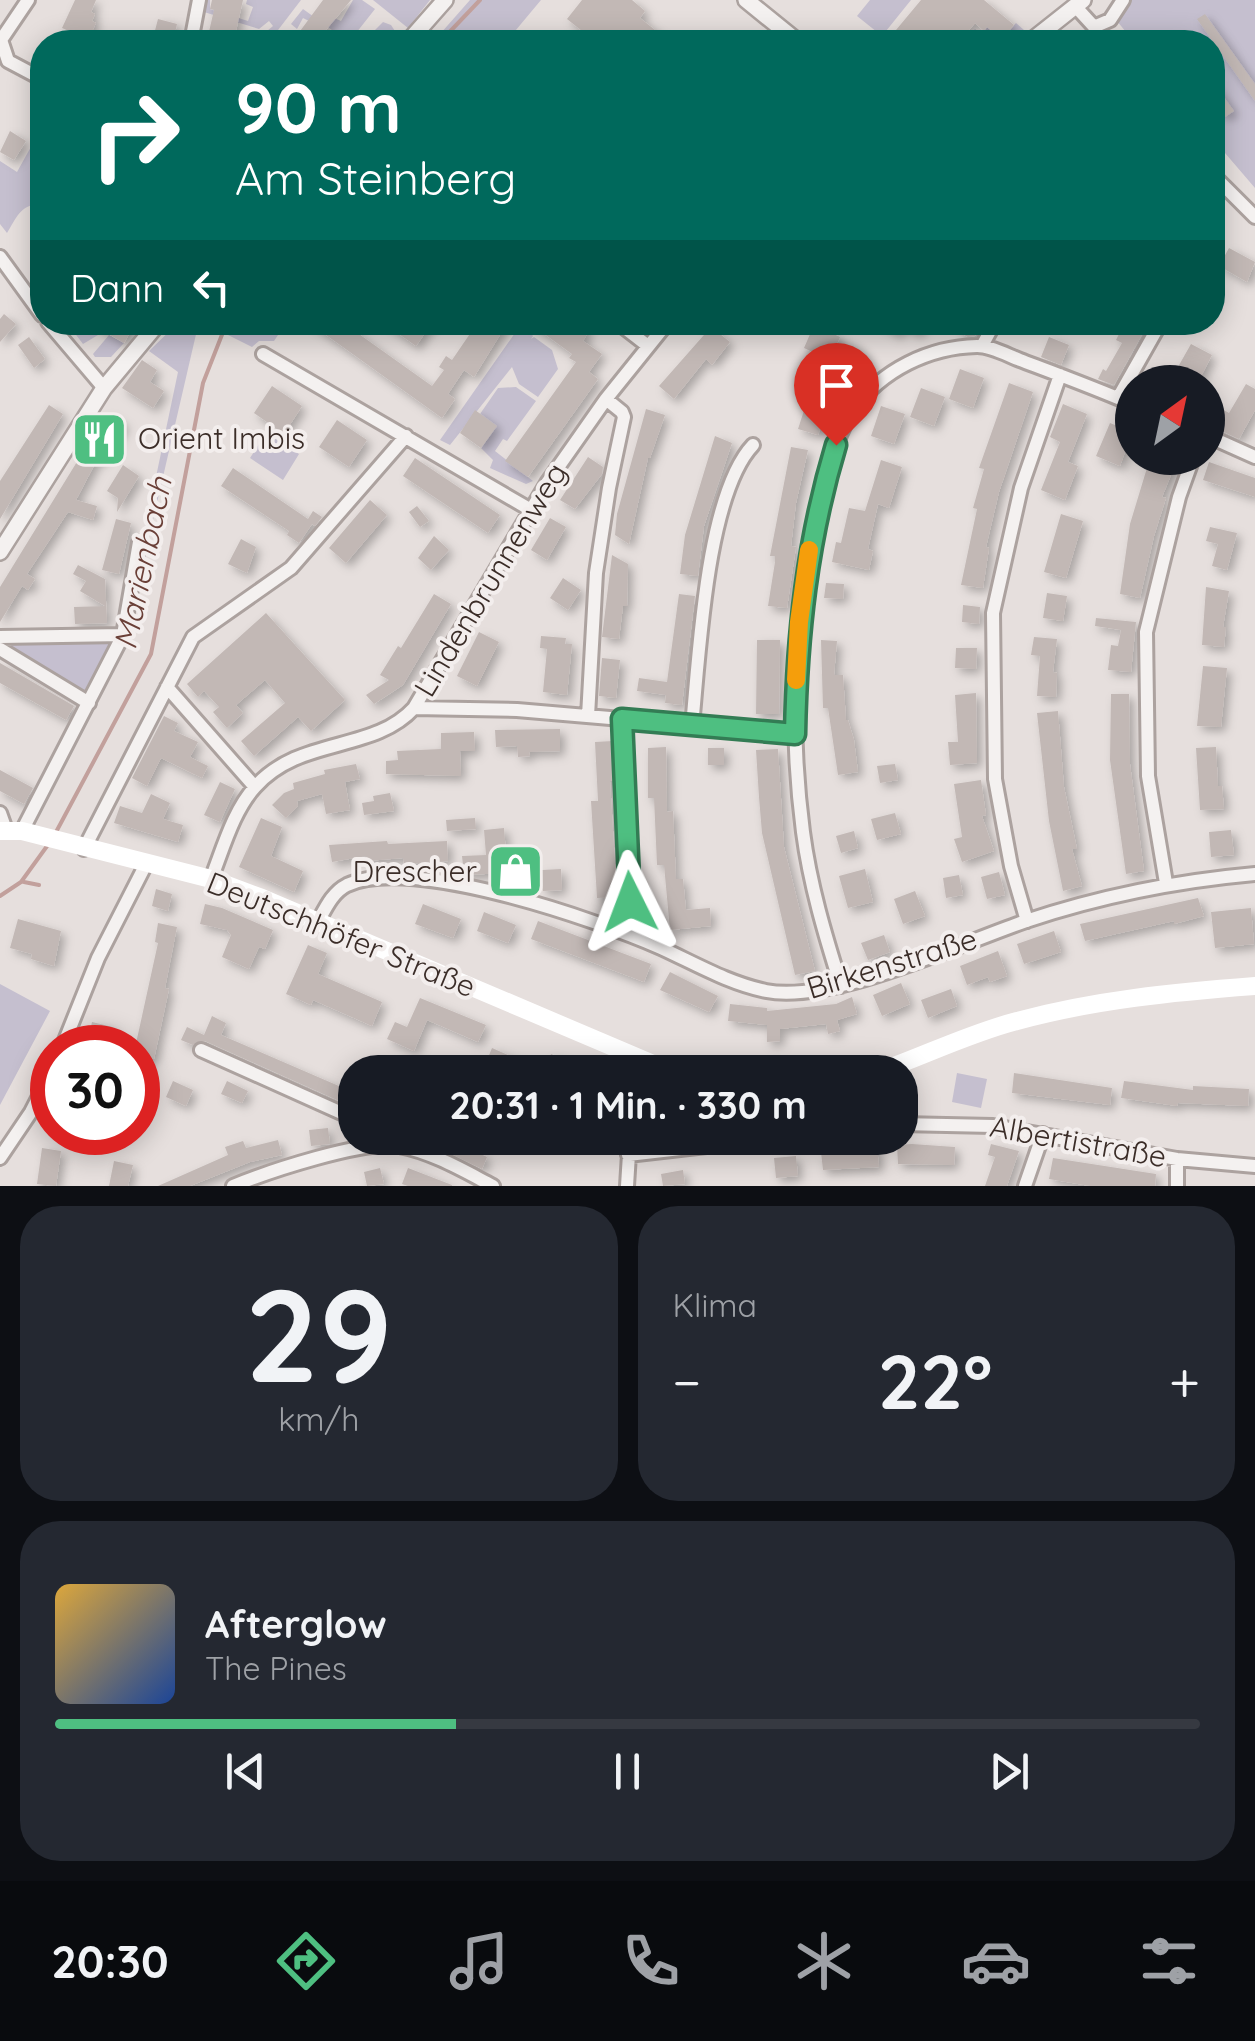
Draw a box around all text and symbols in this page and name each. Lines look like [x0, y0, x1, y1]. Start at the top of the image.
text: 90 m [235, 63, 402, 151]
icon: right [70, 70, 200, 200]
text: Am Steinberg [235, 150, 516, 206]
icon: left [184, 260, 239, 315]
text: Dann [70, 264, 164, 312]
pin [794, 343, 879, 446]
icon: arrive [809, 358, 864, 413]
north arrow [1115, 365, 1225, 475]
map controls [1115, 365, 1225, 475]
restaurant icon: Orient Imbis [69, 409, 129, 469]
place label: Orient Imbis [138, 419, 305, 457]
street label: Lindenbrunnenweg [405, 456, 575, 703]
water label: Marienbach [104, 472, 180, 653]
shop icon: Drescher [486, 842, 546, 902]
position arrow [578, 850, 682, 954]
place label: Drescher [352, 852, 477, 890]
street label: Deutschhöfer Straße [202, 863, 481, 1005]
street label: Birkenstraße [802, 919, 981, 1007]
speed limit sign: 30 [30, 1025, 160, 1155]
text: 20:31 · 1 Min. · 330 m [449, 1081, 807, 1129]
street label: Albertistraße [987, 1107, 1169, 1175]
text: 29 [245, 1252, 393, 1415]
text: Klima [673, 1285, 757, 1325]
text: 22° [878, 1334, 992, 1428]
text: − [673, 1347, 701, 1416]
text: + [1169, 1347, 1200, 1416]
text: km/h [278, 1399, 359, 1439]
text: Afterglow [205, 1600, 387, 1648]
text: The Pines [205, 1648, 347, 1688]
icon: previous [218, 1744, 273, 1799]
icon: pause [600, 1744, 655, 1799]
icon: next [982, 1744, 1037, 1799]
icon: directions [271, 1926, 341, 1996]
icon: music [444, 1926, 514, 1996]
icon: phone [616, 1926, 686, 1996]
icon: climate [789, 1926, 859, 1996]
icon: car [961, 1926, 1031, 1996]
icon: filters [1134, 1926, 1204, 1996]
text: 20:30 [51, 1933, 169, 1989]

